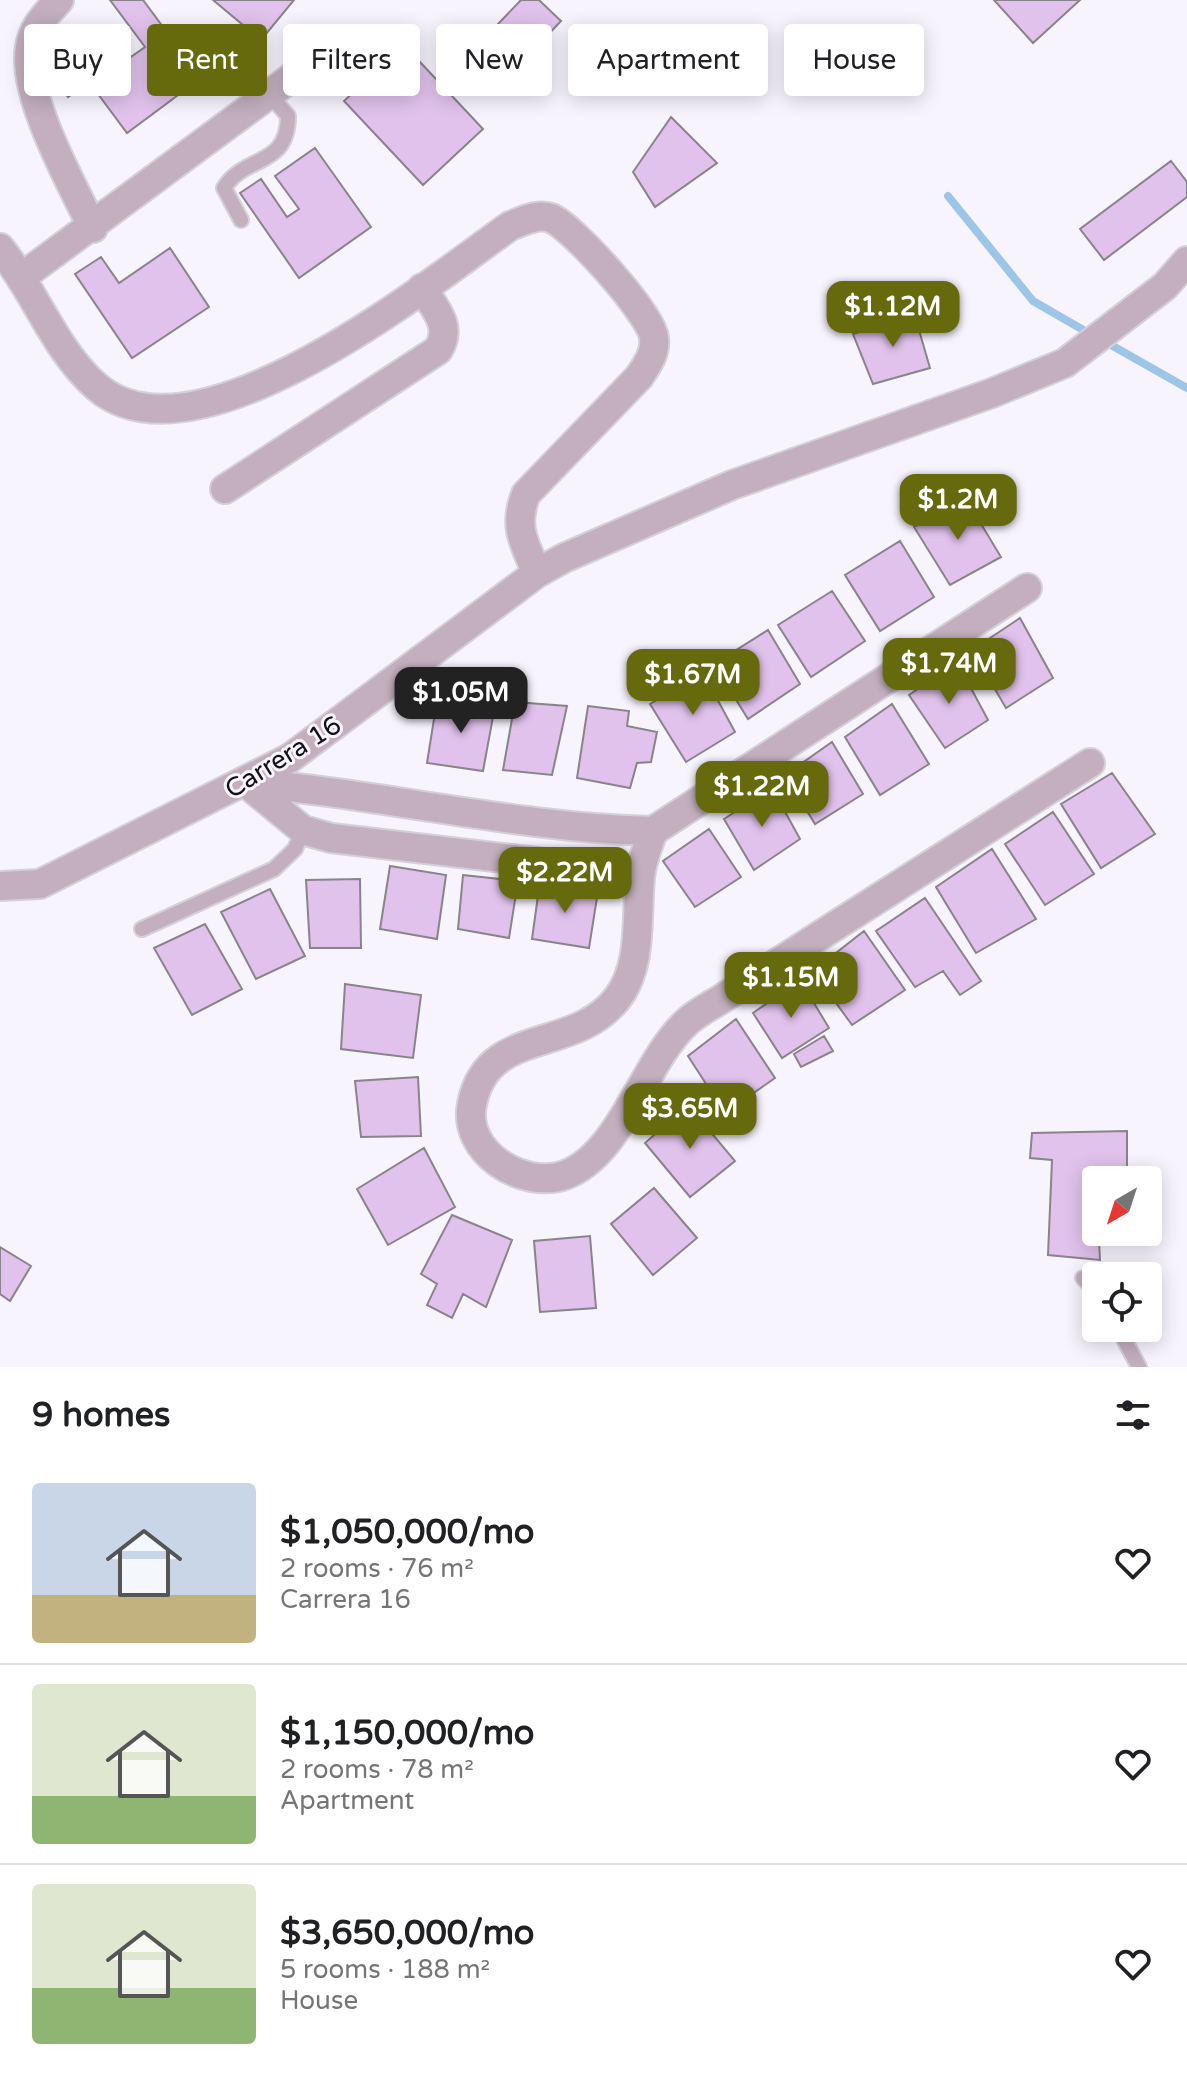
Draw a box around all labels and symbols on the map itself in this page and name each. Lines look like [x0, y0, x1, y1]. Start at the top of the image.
pin: $1.12M [828, 281, 958, 349]
pin: $1.2M [902, 474, 1014, 542]
pin: $1.74M [884, 638, 1014, 706]
pin: $1.67M [628, 649, 758, 717]
pin: $1.05M [396, 667, 526, 735]
street label: Carrera 16 [219, 709, 347, 805]
pin: $1.22M [697, 761, 827, 829]
pin: $2.22M [500, 847, 630, 915]
pin: $1.15M [726, 952, 856, 1020]
pin: $3.65M [625, 1083, 755, 1151]
north arrow [1082, 1166, 1162, 1246]

